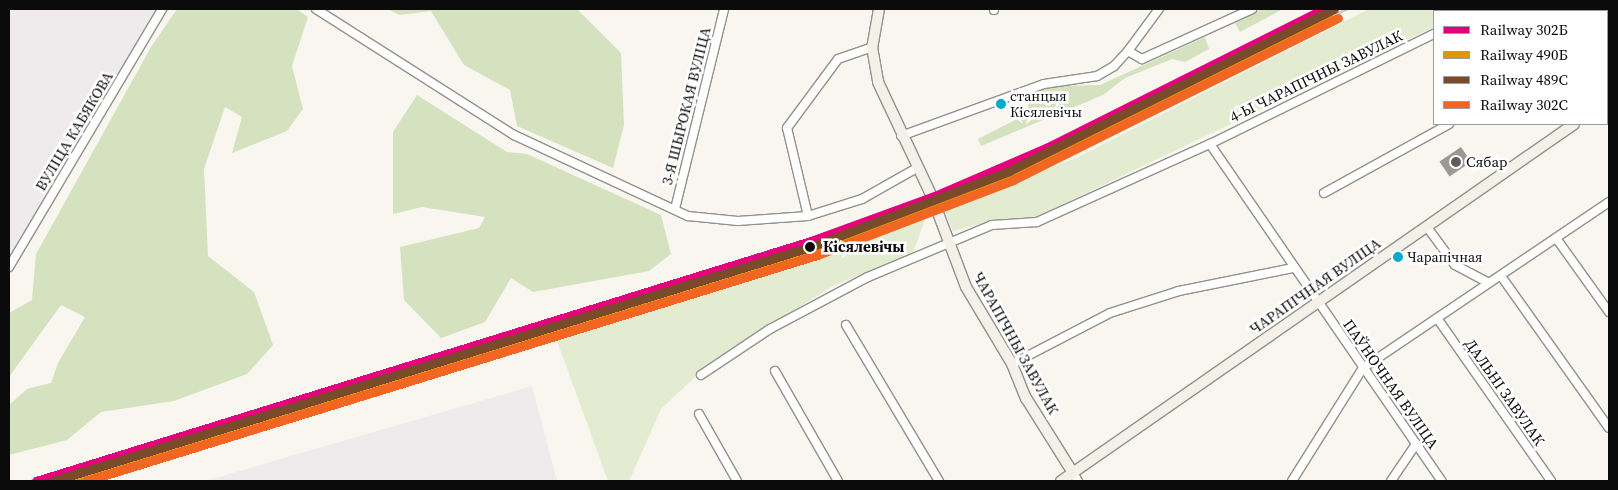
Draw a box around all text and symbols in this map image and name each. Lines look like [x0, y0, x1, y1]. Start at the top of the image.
legend [1433, 10, 1608, 125]
text: Railway 302Б [1480, 19, 1568, 40]
street label: 3-Я ШЫРОКАЯ ВУЛІЦА [658, 25, 714, 187]
street label: 4-Ы ЧАРАПІЧНЫ ЗАВУЛАК [1227, 26, 1405, 126]
text: Railway 490Б [1480, 44, 1568, 65]
street label: ВУЛІЦА КАБЯКОВА [31, 68, 117, 194]
text: Railway 489С [1480, 69, 1568, 90]
place label: станцыя Кісялевічы [1010, 88, 1082, 120]
text: Railway 302С [1480, 94, 1568, 115]
marker: станцыя Кісялевічы [996, 99, 1006, 109]
place label: Сябар [1466, 153, 1508, 171]
marker: Сябар [1450, 156, 1462, 168]
street label: ЧАРАПІЧНАЯ ВУЛІЦА [1246, 234, 1384, 338]
marker: Кісялевічы [801, 238, 819, 256]
place label: Кісялевічы [823, 238, 904, 256]
place label: Чарапічная [1407, 249, 1483, 265]
marker: Чарапічная [1393, 252, 1403, 262]
street label: ЧАРАПІЧНЫ ЗАВУЛАК [969, 269, 1063, 417]
street label: ПАЎНОЧНАЯ ВУЛІЦА [1339, 316, 1443, 452]
street label: ДАЛЬНІ ЗАВУЛАК [1461, 335, 1549, 449]

